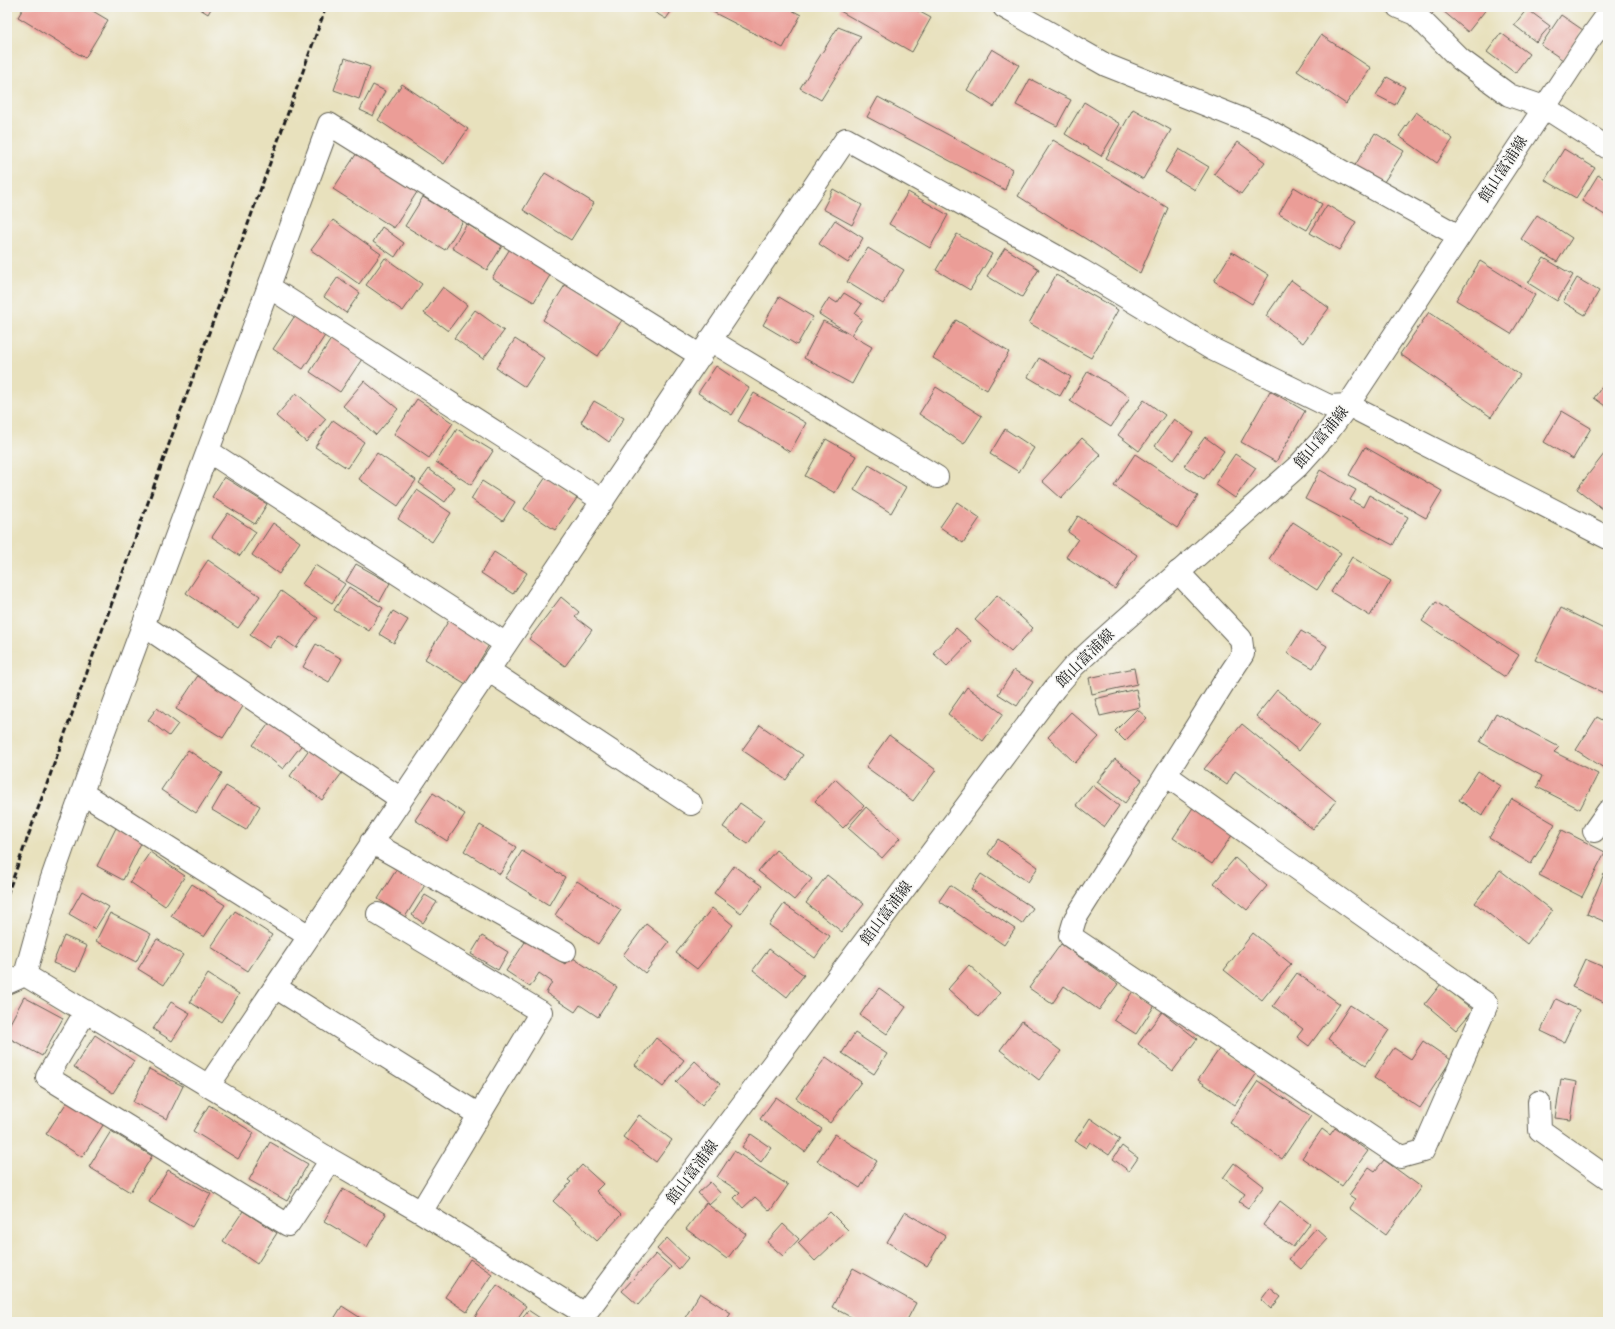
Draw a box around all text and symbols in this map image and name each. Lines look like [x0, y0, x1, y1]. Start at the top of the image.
street label: 館山富浦線 [1475, 133, 1532, 206]
street label: 館山富浦線 [1290, 402, 1353, 472]
street label: 館山富浦線 [1052, 625, 1119, 692]
street label: 館山富浦線 [856, 878, 917, 949]
street label: 館山富浦線 [662, 1137, 723, 1208]

